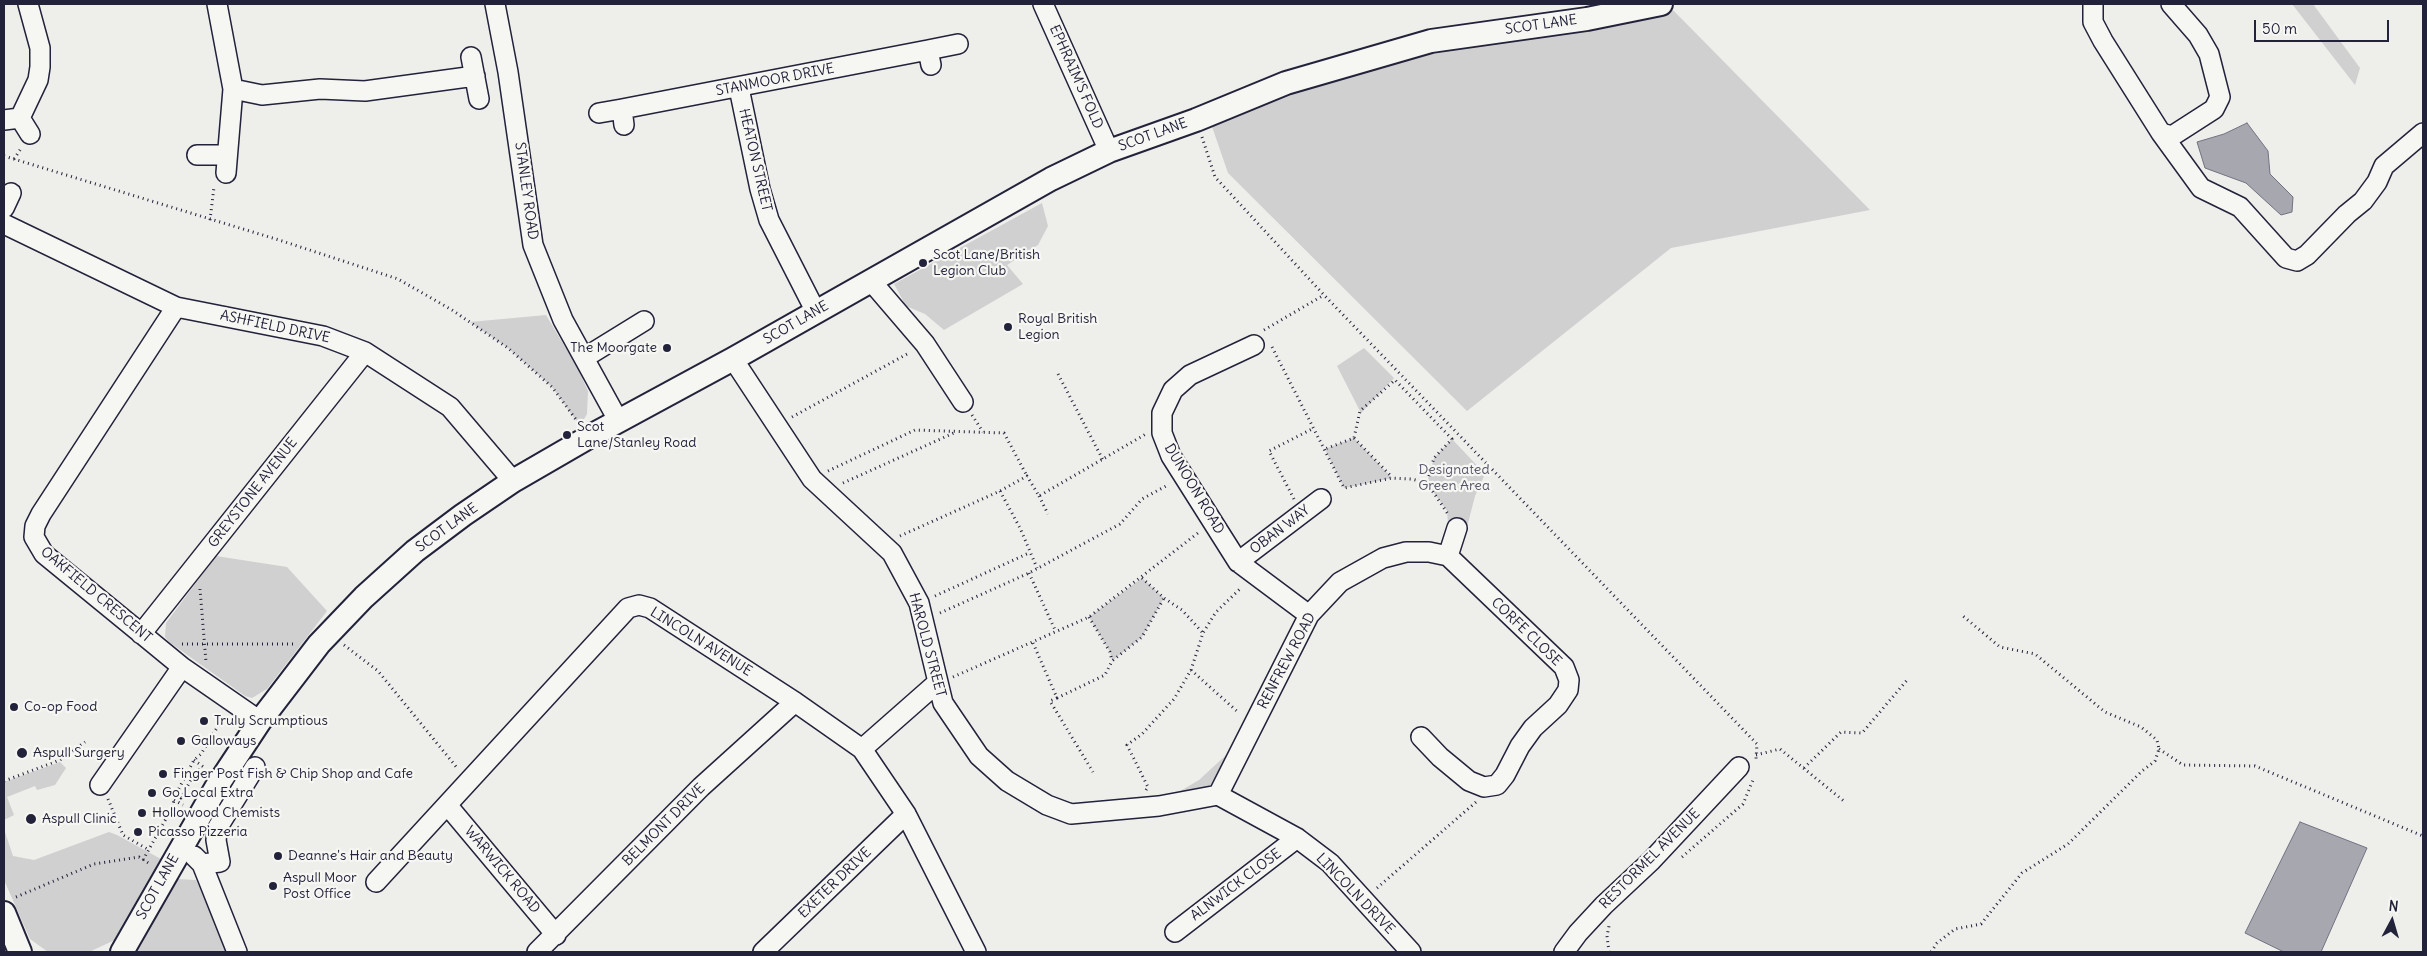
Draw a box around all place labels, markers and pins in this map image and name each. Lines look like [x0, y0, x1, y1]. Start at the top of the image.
place label: Scot Lane/British Legion Club [933, 247, 1040, 280]
marker: Scot Lane/British Legion Club [917, 257, 929, 269]
place label: Royal British Legion [1018, 311, 1097, 344]
marker: Royal British Legion [1002, 321, 1014, 333]
place label: The Moorgate [570, 340, 657, 356]
marker: The Moorgate [661, 342, 673, 354]
place label: Scot Lane/Stanley Road [577, 419, 696, 452]
marker: Scot Lane/Stanley Road [561, 429, 573, 441]
place label: Co-op Food [24, 699, 97, 715]
marker: Co-op Food [8, 701, 20, 713]
place label: Truly Scrumptious [214, 713, 328, 729]
marker: Truly Scrumptious [198, 715, 210, 727]
place label: Galloways [191, 733, 256, 749]
marker: Galloways [175, 735, 187, 747]
place label: Aspull Surgery [33, 745, 125, 761]
marker: Aspull Surgery [15, 746, 29, 760]
place label: Finger Post Fish & Chip Shop and Cafe [173, 766, 413, 782]
marker: Finger Post Fish & Chip Shop and Cafe [157, 768, 169, 780]
place label: Go Local Extra [162, 785, 253, 801]
marker: Go Local Extra [146, 787, 158, 799]
place label: Hollowood Chemists [152, 805, 280, 821]
marker: Hollowood Chemists [136, 807, 148, 819]
place label: Aspull Clinic [42, 811, 117, 827]
marker: Aspull Clinic [24, 812, 38, 826]
place label: Picasso Pizzeria [148, 824, 248, 840]
marker: Picasso Pizzeria [132, 826, 144, 838]
place label: Deanne's Hair and Beauty [288, 848, 453, 864]
marker: Deanne's Hair and Beauty [272, 850, 284, 862]
place label: Aspull Moor Post Office [283, 870, 357, 902]
marker: Aspull Moor Post Office [267, 880, 279, 892]

